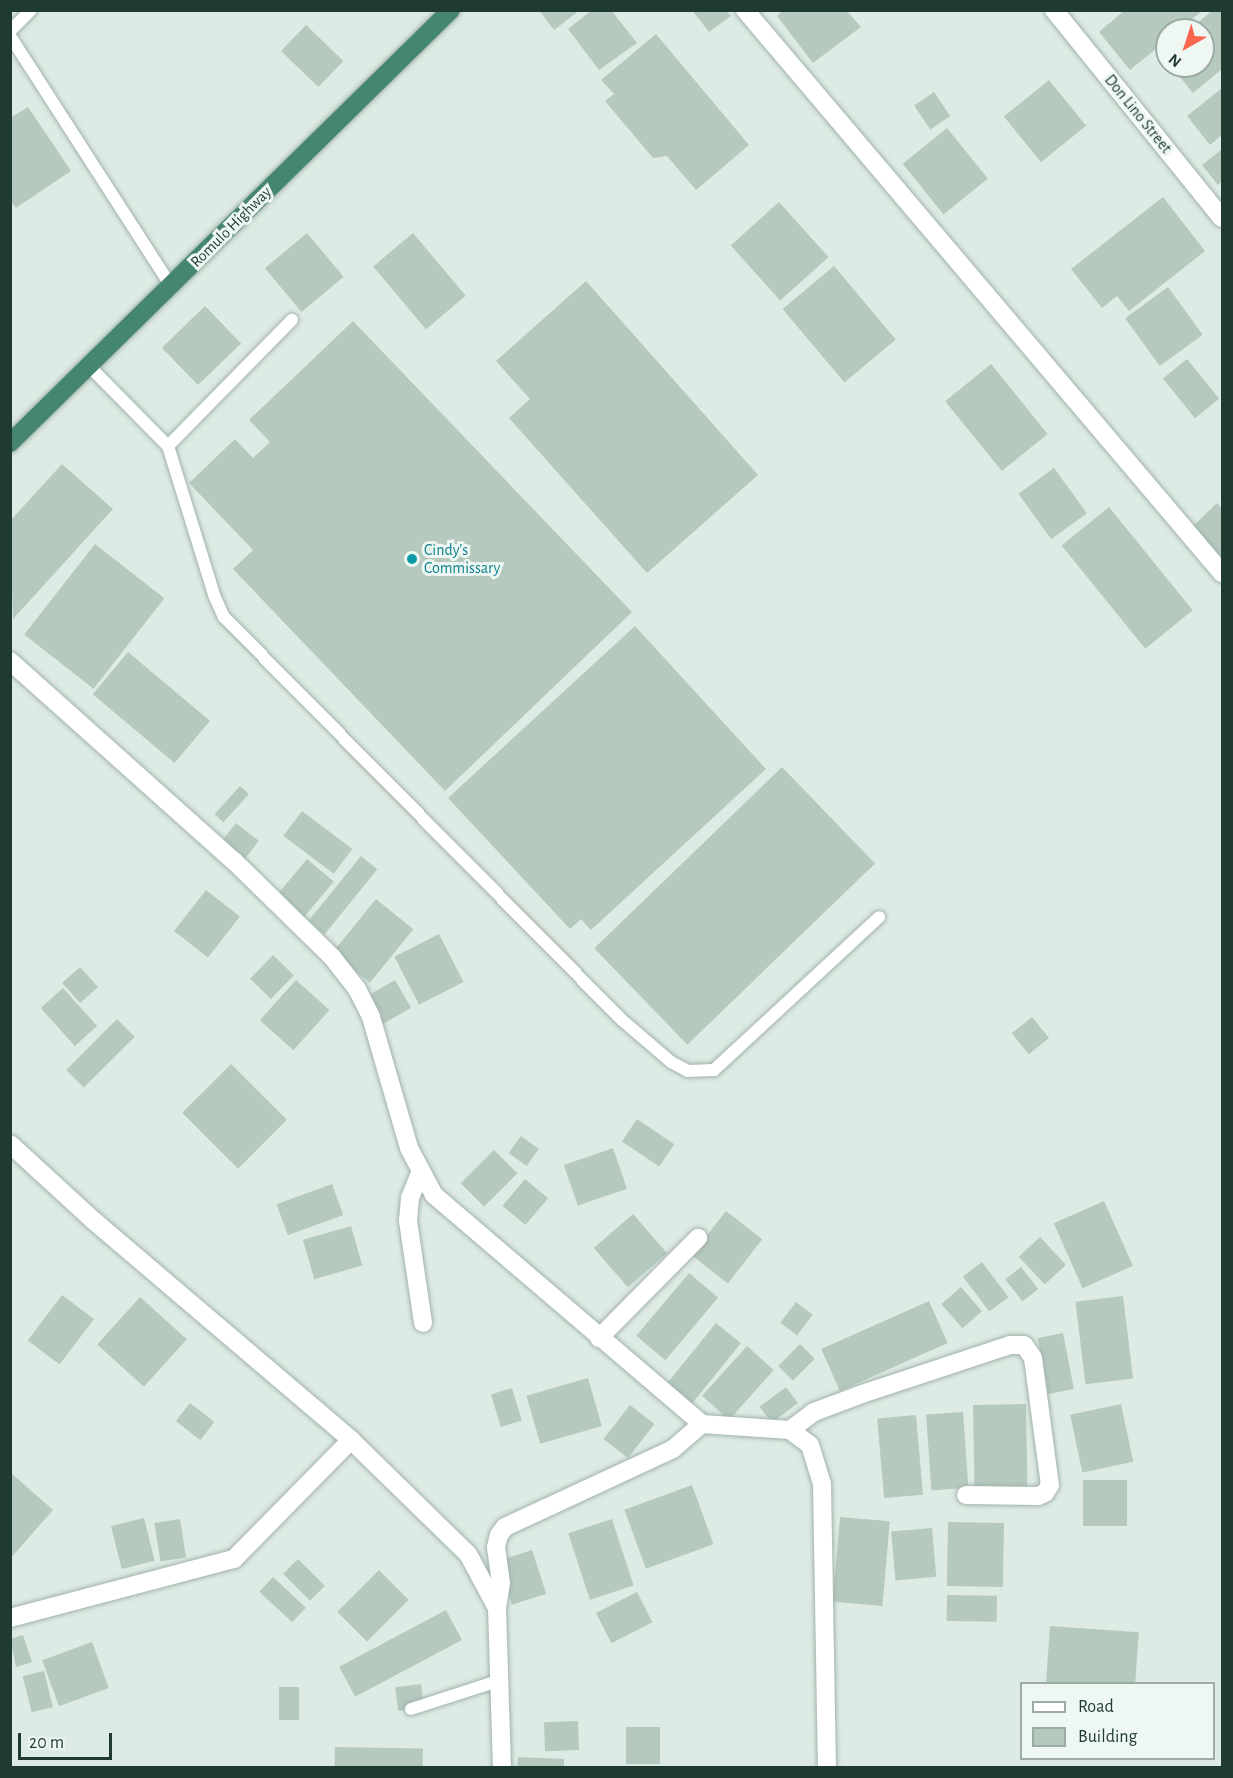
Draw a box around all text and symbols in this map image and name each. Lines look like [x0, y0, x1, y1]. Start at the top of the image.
north arrow [1155, 18, 1215, 78]
text: N [1166, 51, 1184, 70]
street label: Don Lino Street [1100, 71, 1176, 157]
street label: Romulo Highway [187, 183, 275, 271]
place label: Cindy's Commissary [424, 540, 500, 578]
marker: Cindy's Commissary [405, 552, 419, 566]
legend [1020, 1682, 1215, 1760]
text: Road [1078, 1698, 1114, 1716]
scale bar [21, 1721, 116, 1759]
text: Building [1078, 1728, 1137, 1746]
text: 20 m [29, 1734, 64, 1752]

